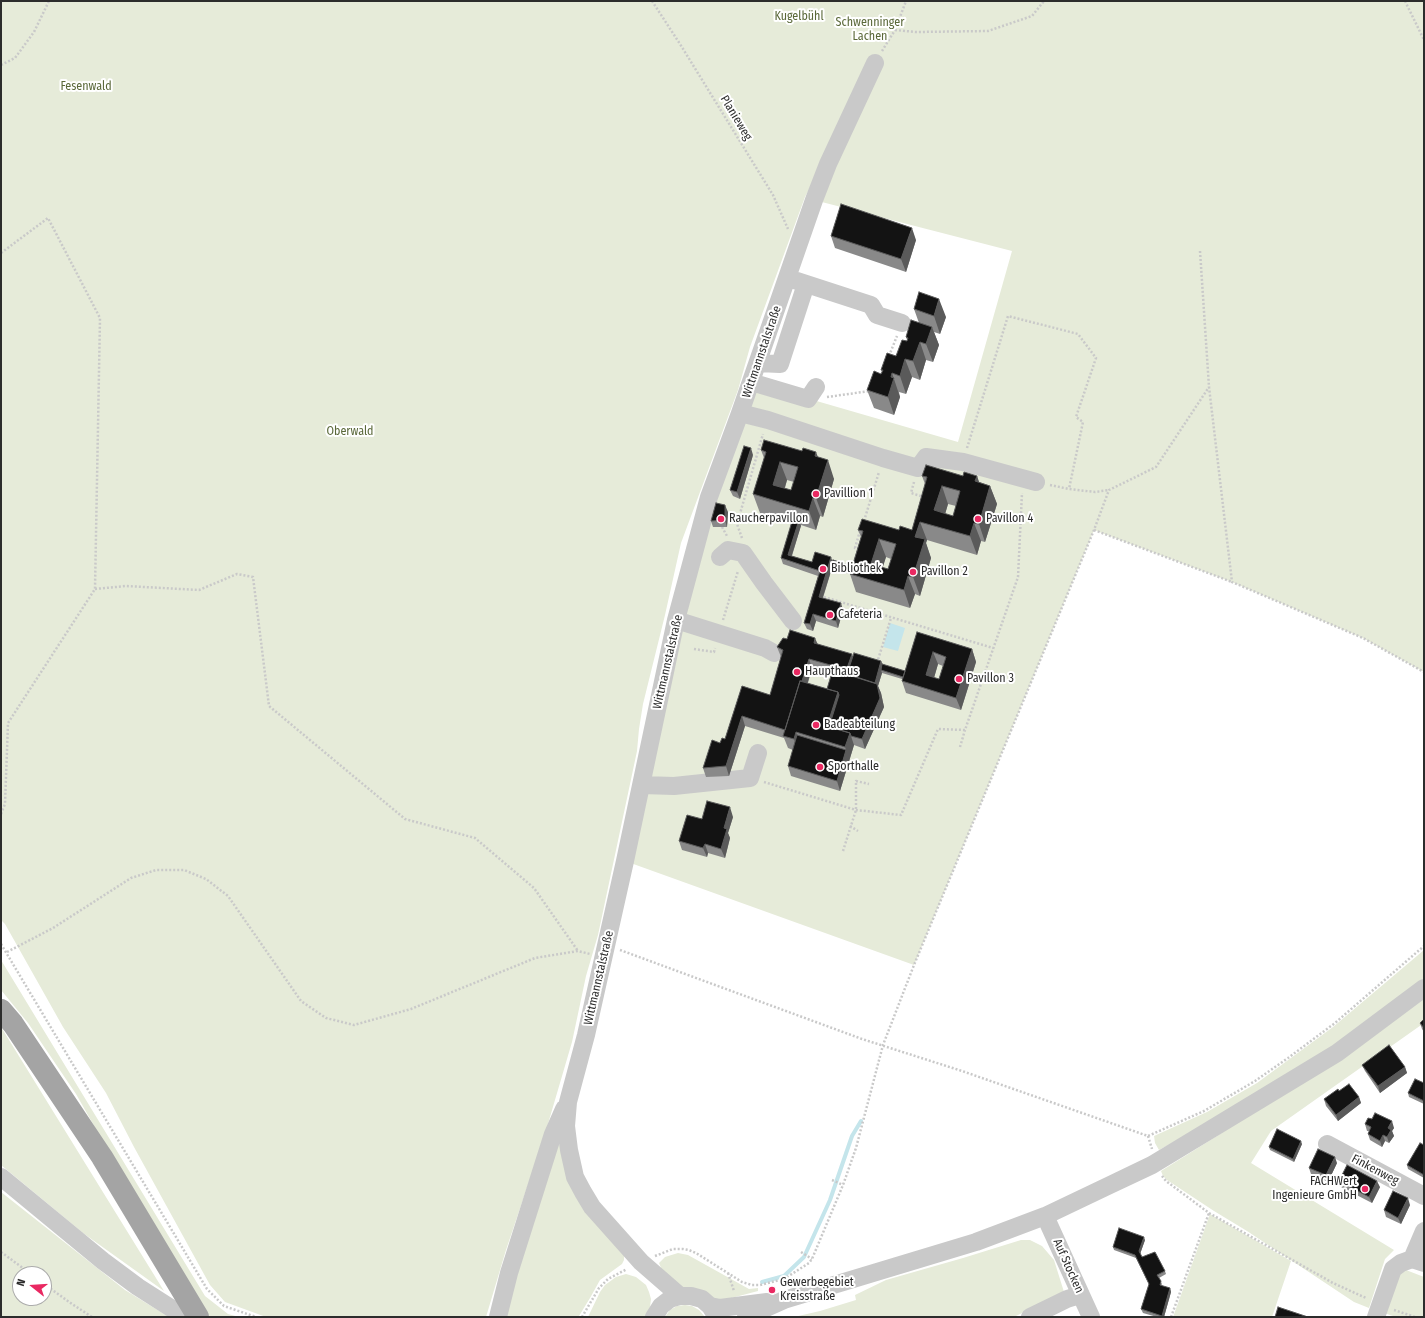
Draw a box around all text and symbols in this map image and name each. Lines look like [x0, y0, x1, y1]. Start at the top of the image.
park label: Kugelbühl [774, 10, 824, 24]
park label: Schwenninger Lachen [836, 16, 904, 44]
park label: Fesenwald [60, 80, 112, 94]
street label: Planieweg [717, 93, 755, 143]
street label: Wittmannstalstraße [739, 304, 785, 400]
park label: Oberwald [326, 425, 374, 439]
place label: Pavillion 1 [824, 487, 873, 501]
marker: Pavillion 1 [811, 489, 821, 499]
place label: Raucherpavillon [729, 512, 808, 526]
place label: Pavillon 4 [986, 512, 1033, 526]
marker: Raucherpavillon [716, 514, 726, 524]
marker: Pavillon 4 [973, 514, 983, 524]
place label: Bibliothek [831, 562, 881, 576]
marker: Bibliothek [818, 564, 828, 574]
place label: Pavillon 2 [921, 565, 968, 579]
marker: Pavillon 2 [908, 567, 918, 577]
place label: Cafeteria [838, 608, 882, 622]
marker: Cafeteria [825, 610, 835, 620]
street label: Wittmannstalstraße [650, 613, 686, 711]
place label: Haupthaus [805, 665, 858, 679]
marker: Haupthaus [792, 667, 802, 677]
place label: Pavillon 3 [967, 672, 1014, 686]
marker: Pavillon 3 [954, 674, 964, 684]
place label: Badeabteilung [824, 718, 895, 732]
marker: Badeabteilung [811, 720, 821, 730]
place label: Sporthalle [828, 760, 879, 774]
marker: Sporthalle [815, 762, 825, 772]
street label: Wittmannstalstraße [581, 929, 617, 1027]
street label: Finkenweg [1349, 1152, 1401, 1188]
place label: FACHWert Ingenieure GmbH [1272, 1175, 1357, 1203]
marker: FACHWert Ingenieure GmbH [1360, 1184, 1370, 1194]
street label: Auf Stocken [1050, 1237, 1086, 1295]
north arrow [12, 1266, 52, 1306]
place label: Gewerbegebiet Kreisstraße [780, 1276, 854, 1304]
text: N [14, 1278, 28, 1288]
marker: Gewerbegebiet Kreisstraße [767, 1285, 777, 1295]

